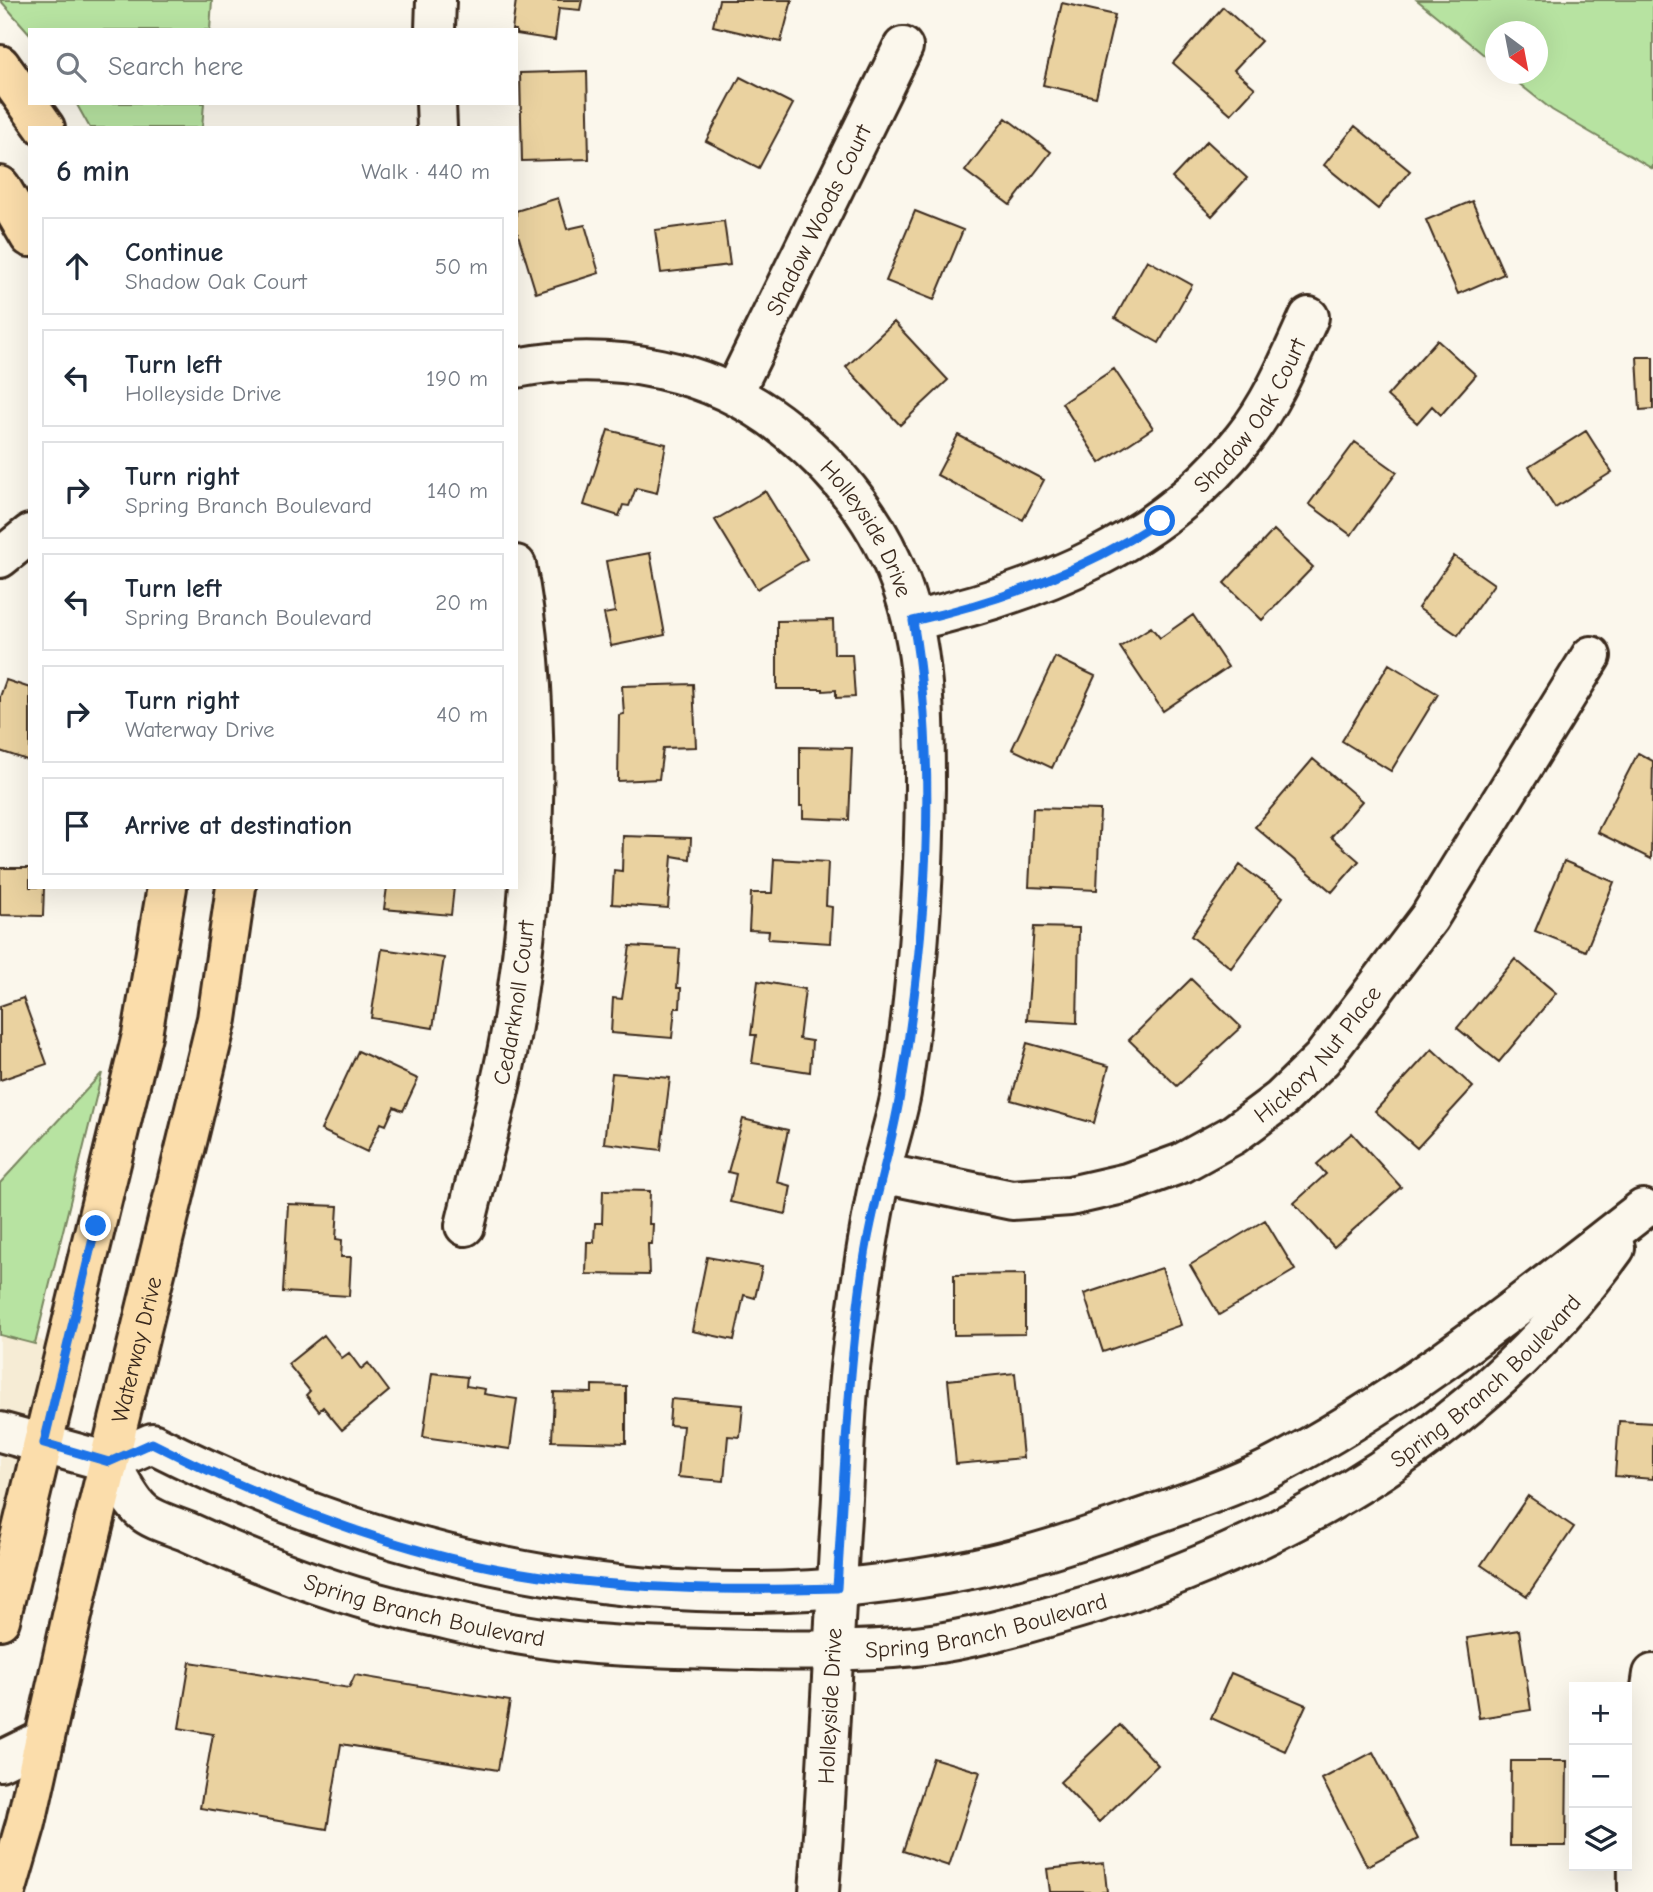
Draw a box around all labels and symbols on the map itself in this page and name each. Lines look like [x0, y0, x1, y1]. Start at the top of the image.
north arrow [1485, 21, 1548, 84]
street label: Shadow Woods Court [760, 119, 877, 320]
street label: Shadow Oak Court [1188, 333, 1312, 498]
street label: Holleyside Drive [815, 454, 918, 601]
route start [1144, 505, 1175, 536]
street label: Cedarknoll Court [487, 918, 540, 1088]
street label: Hickory Nut Place [1249, 980, 1386, 1128]
route end [80, 1210, 111, 1241]
street label: Waterway Drive [105, 1274, 167, 1425]
street label: Spring Branch Boulevard [1385, 1289, 1586, 1473]
street label: Spring Branch Boulevard [300, 1567, 547, 1652]
street label: Spring Branch Boulevard [864, 1587, 1110, 1663]
street label: Holleyside Drive [812, 1627, 848, 1785]

